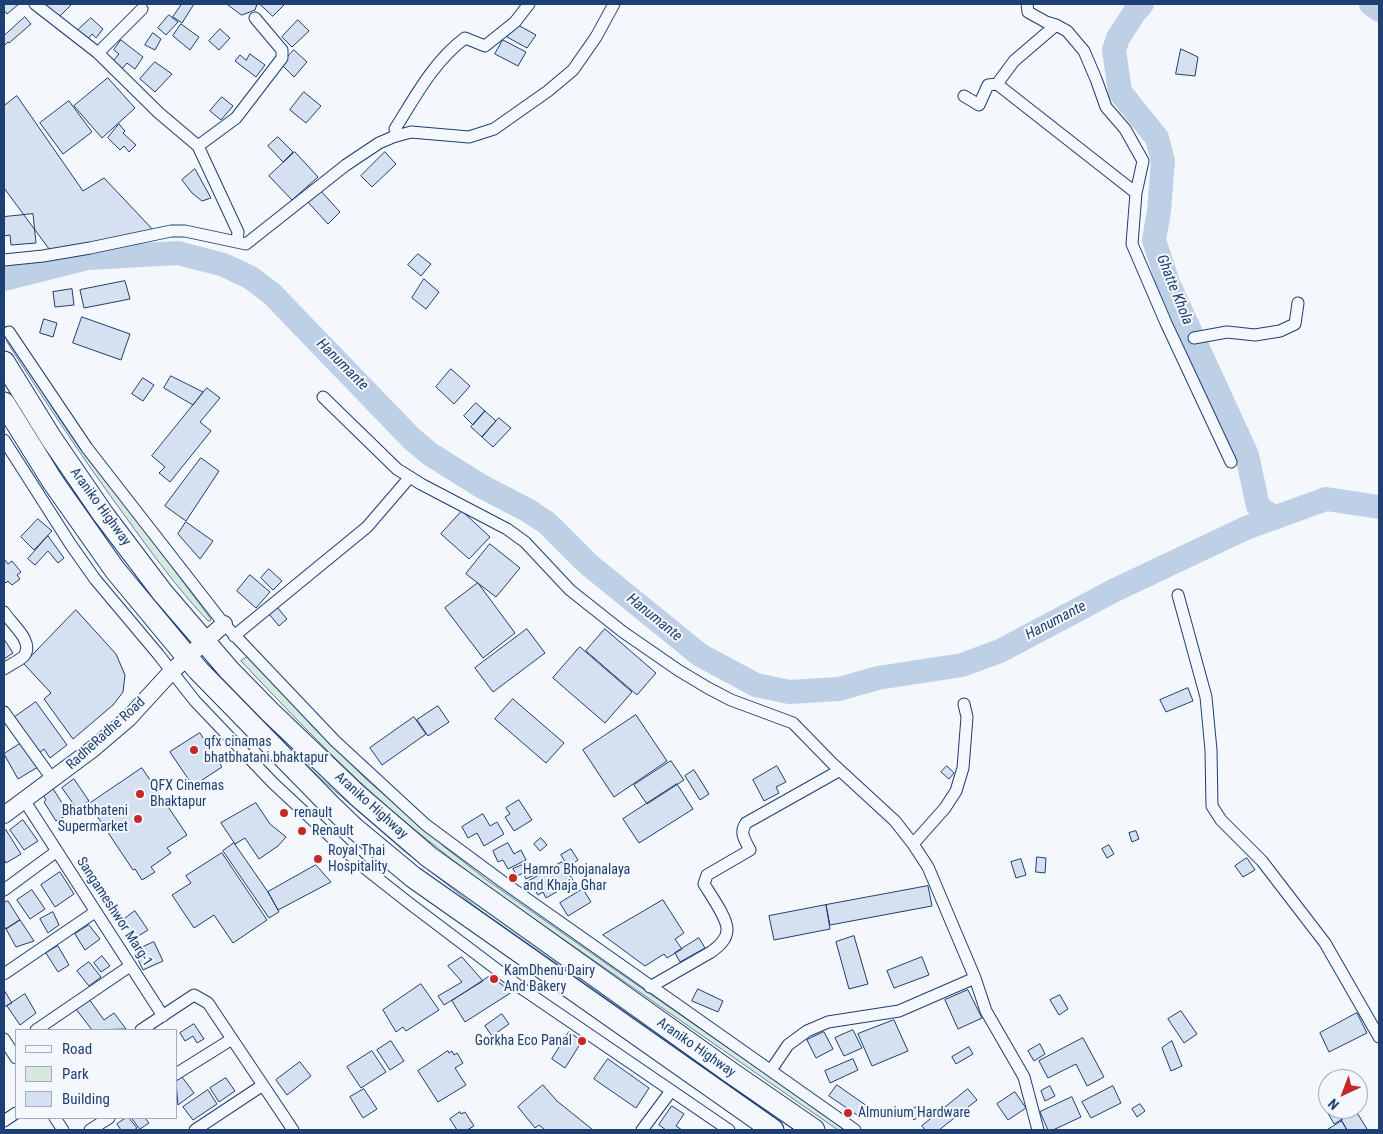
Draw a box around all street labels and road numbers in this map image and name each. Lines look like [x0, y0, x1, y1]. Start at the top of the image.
street label: Araniko Highway [66, 465, 134, 549]
street label: RadheRadhe Road [63, 694, 149, 774]
street label: Araniko Highway [331, 769, 411, 843]
street label: Sangameshwor Marg-1 [72, 854, 156, 970]
street label: Araniko Highway [653, 1015, 739, 1081]

